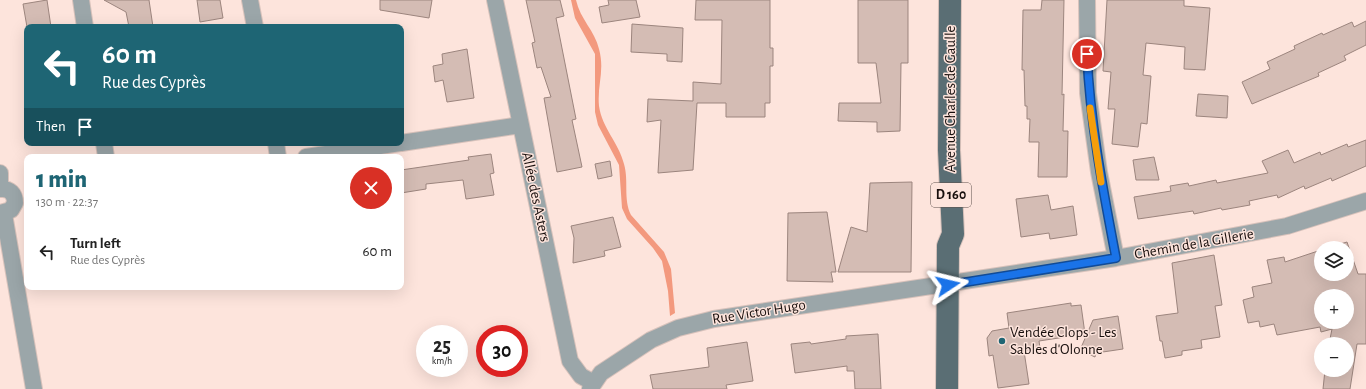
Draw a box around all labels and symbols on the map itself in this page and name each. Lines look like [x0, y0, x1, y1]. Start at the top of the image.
street label: Avenue Charles de Gaulle [943, 25, 958, 173]
pin [1070, 37, 1104, 71]
street label: Allée des Asters [519, 151, 553, 243]
road number: D 160 [931, 183, 971, 207]
street label: Chemin de la Gillerie [1133, 226, 1255, 262]
position arrow [927, 264, 969, 306]
street label: Rue Victor Hugo [711, 297, 807, 327]
speed limit sign: 30 [476, 325, 528, 377]
place label: Vendée Clops - Les Sables d'Olonne [1010, 325, 1117, 357]
marker: Vendée Clops - Les Sables d'Olonne [997, 336, 1007, 346]

